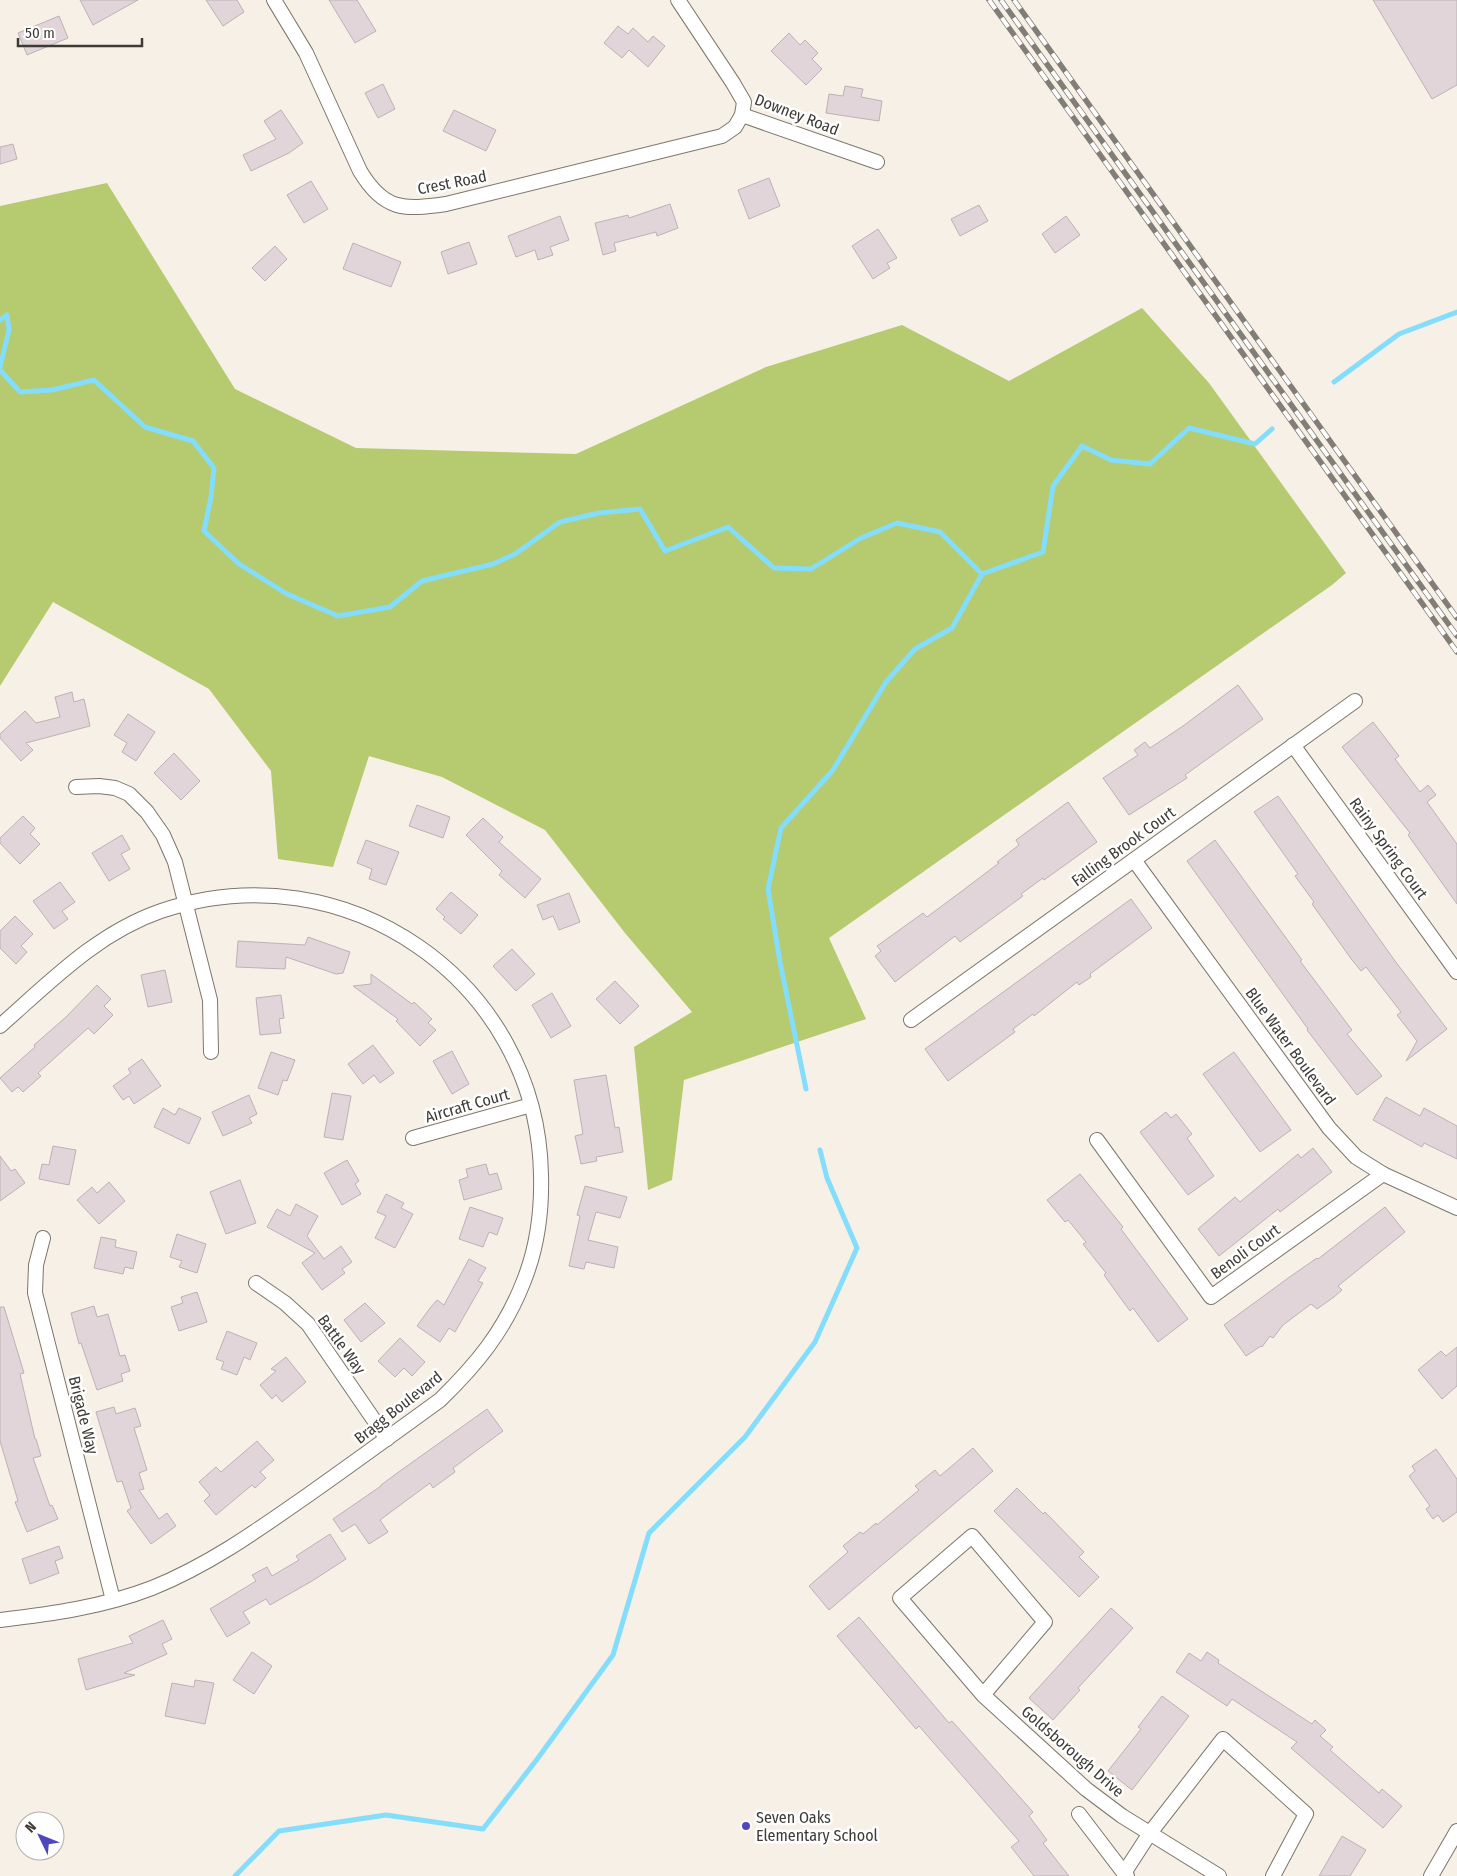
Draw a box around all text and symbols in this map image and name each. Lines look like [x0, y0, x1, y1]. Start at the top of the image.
scale bar [18, 15, 141, 47]
text: 50 m [25, 24, 55, 42]
street label: Downey Road [752, 90, 842, 139]
street label: Crest Road [416, 166, 488, 198]
street label: Rainy Spring Court [1345, 794, 1432, 903]
street label: Falling Brook Court [1068, 802, 1179, 890]
street label: Blue Water Boulevard [1242, 984, 1340, 1109]
street label: Aircraft Court [423, 1084, 512, 1127]
street label: Benoli Court [1207, 1219, 1284, 1283]
street label: Battle Way [314, 1311, 370, 1378]
street label: Bragg Boulevard [351, 1367, 446, 1448]
street label: Brigade Way [65, 1374, 103, 1457]
street label: Goldsborough Drive [1018, 1702, 1128, 1801]
place label: Seven Oaks Elementary School [756, 1808, 878, 1845]
north arrow [15, 1811, 65, 1861]
text: N [22, 1819, 40, 1836]
marker: Seven Oaks Elementary School [740, 1820, 752, 1832]

